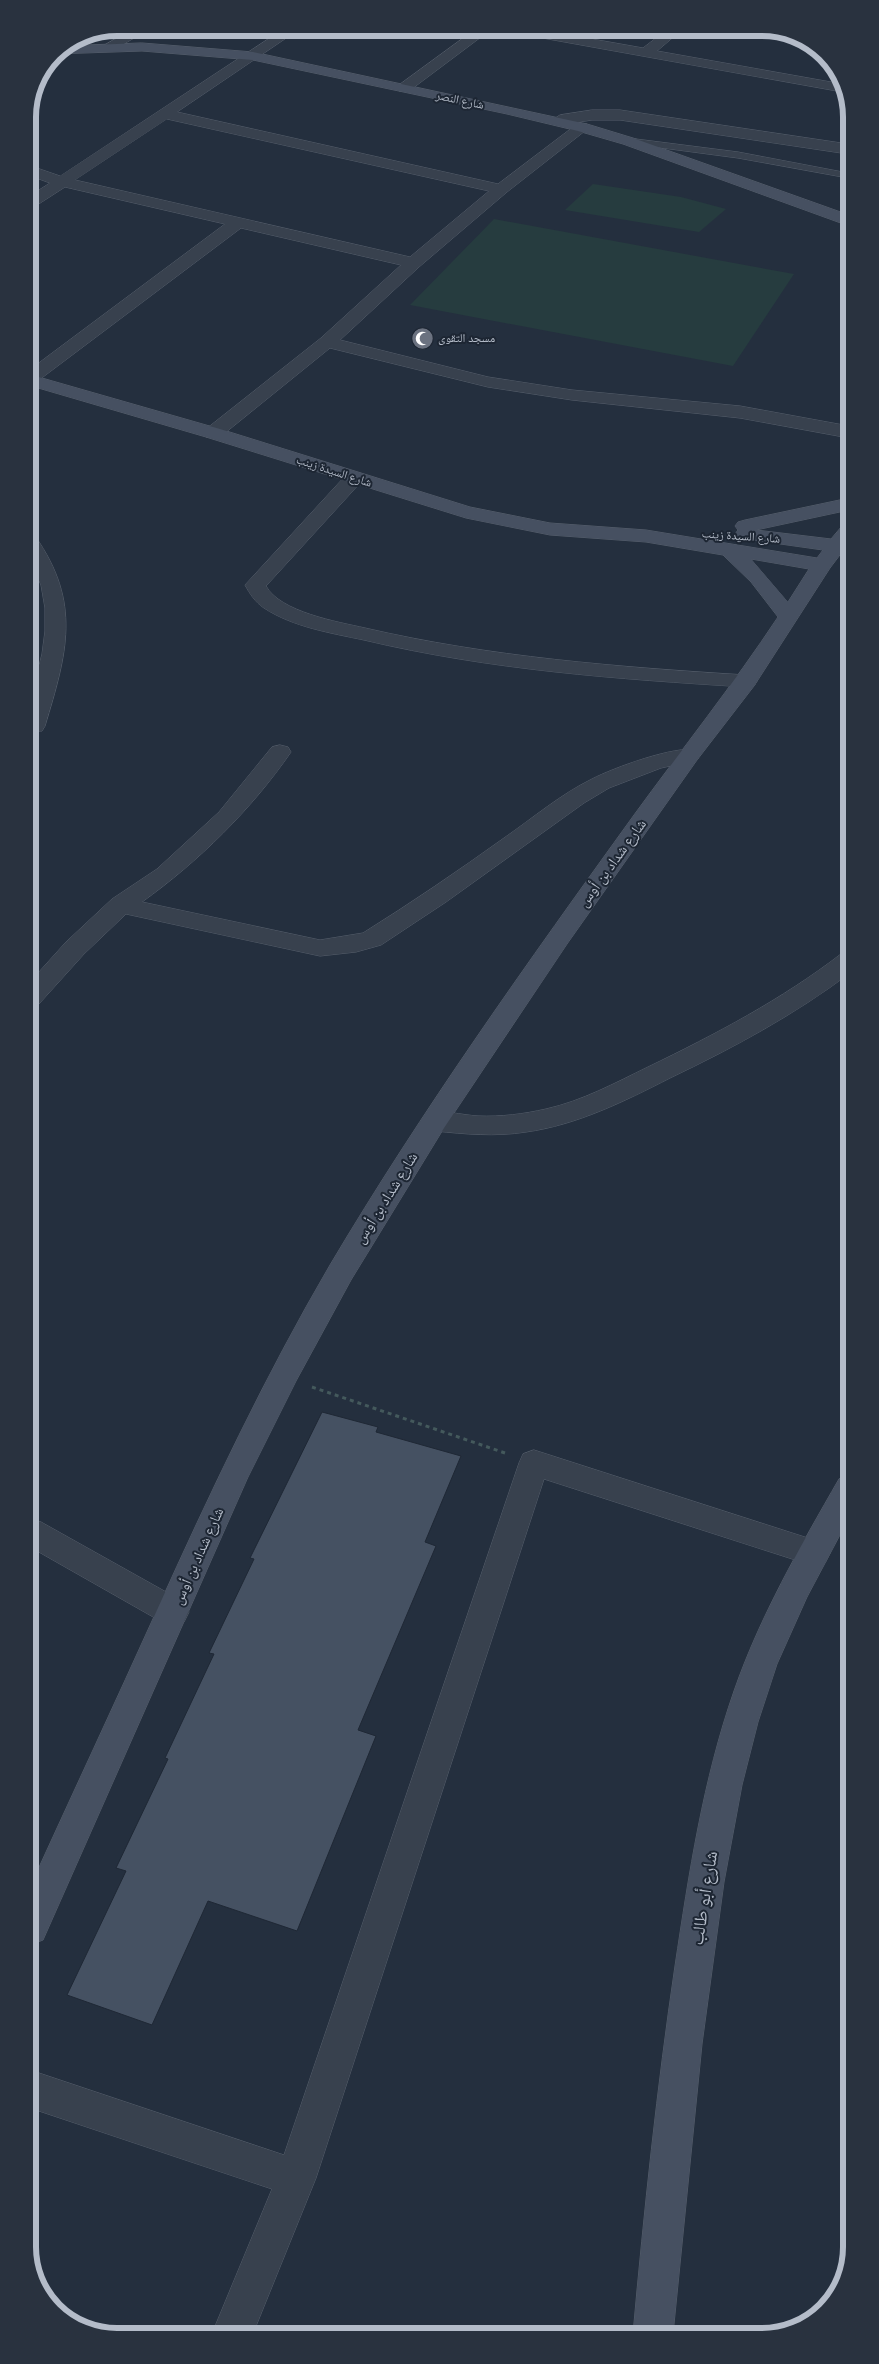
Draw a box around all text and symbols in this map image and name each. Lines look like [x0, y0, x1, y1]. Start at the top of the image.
street label: شارع النصر [434, 88, 485, 113]
mosque icon: مسجد التقوى [410, 326, 434, 350]
place label: مسجد التقوى [438, 331, 495, 345]
street label: شارع السيدة زينب [294, 452, 374, 491]
street label: شارع السيدة زينب [701, 526, 781, 547]
street label: شارع شداد بن أوس [574, 815, 651, 911]
street label: شارع شداد بن أوس [351, 1149, 422, 1248]
street label: شارع شداد بن أوس [169, 1505, 228, 1608]
street label: شارع أبو طالب [686, 1849, 722, 1947]

